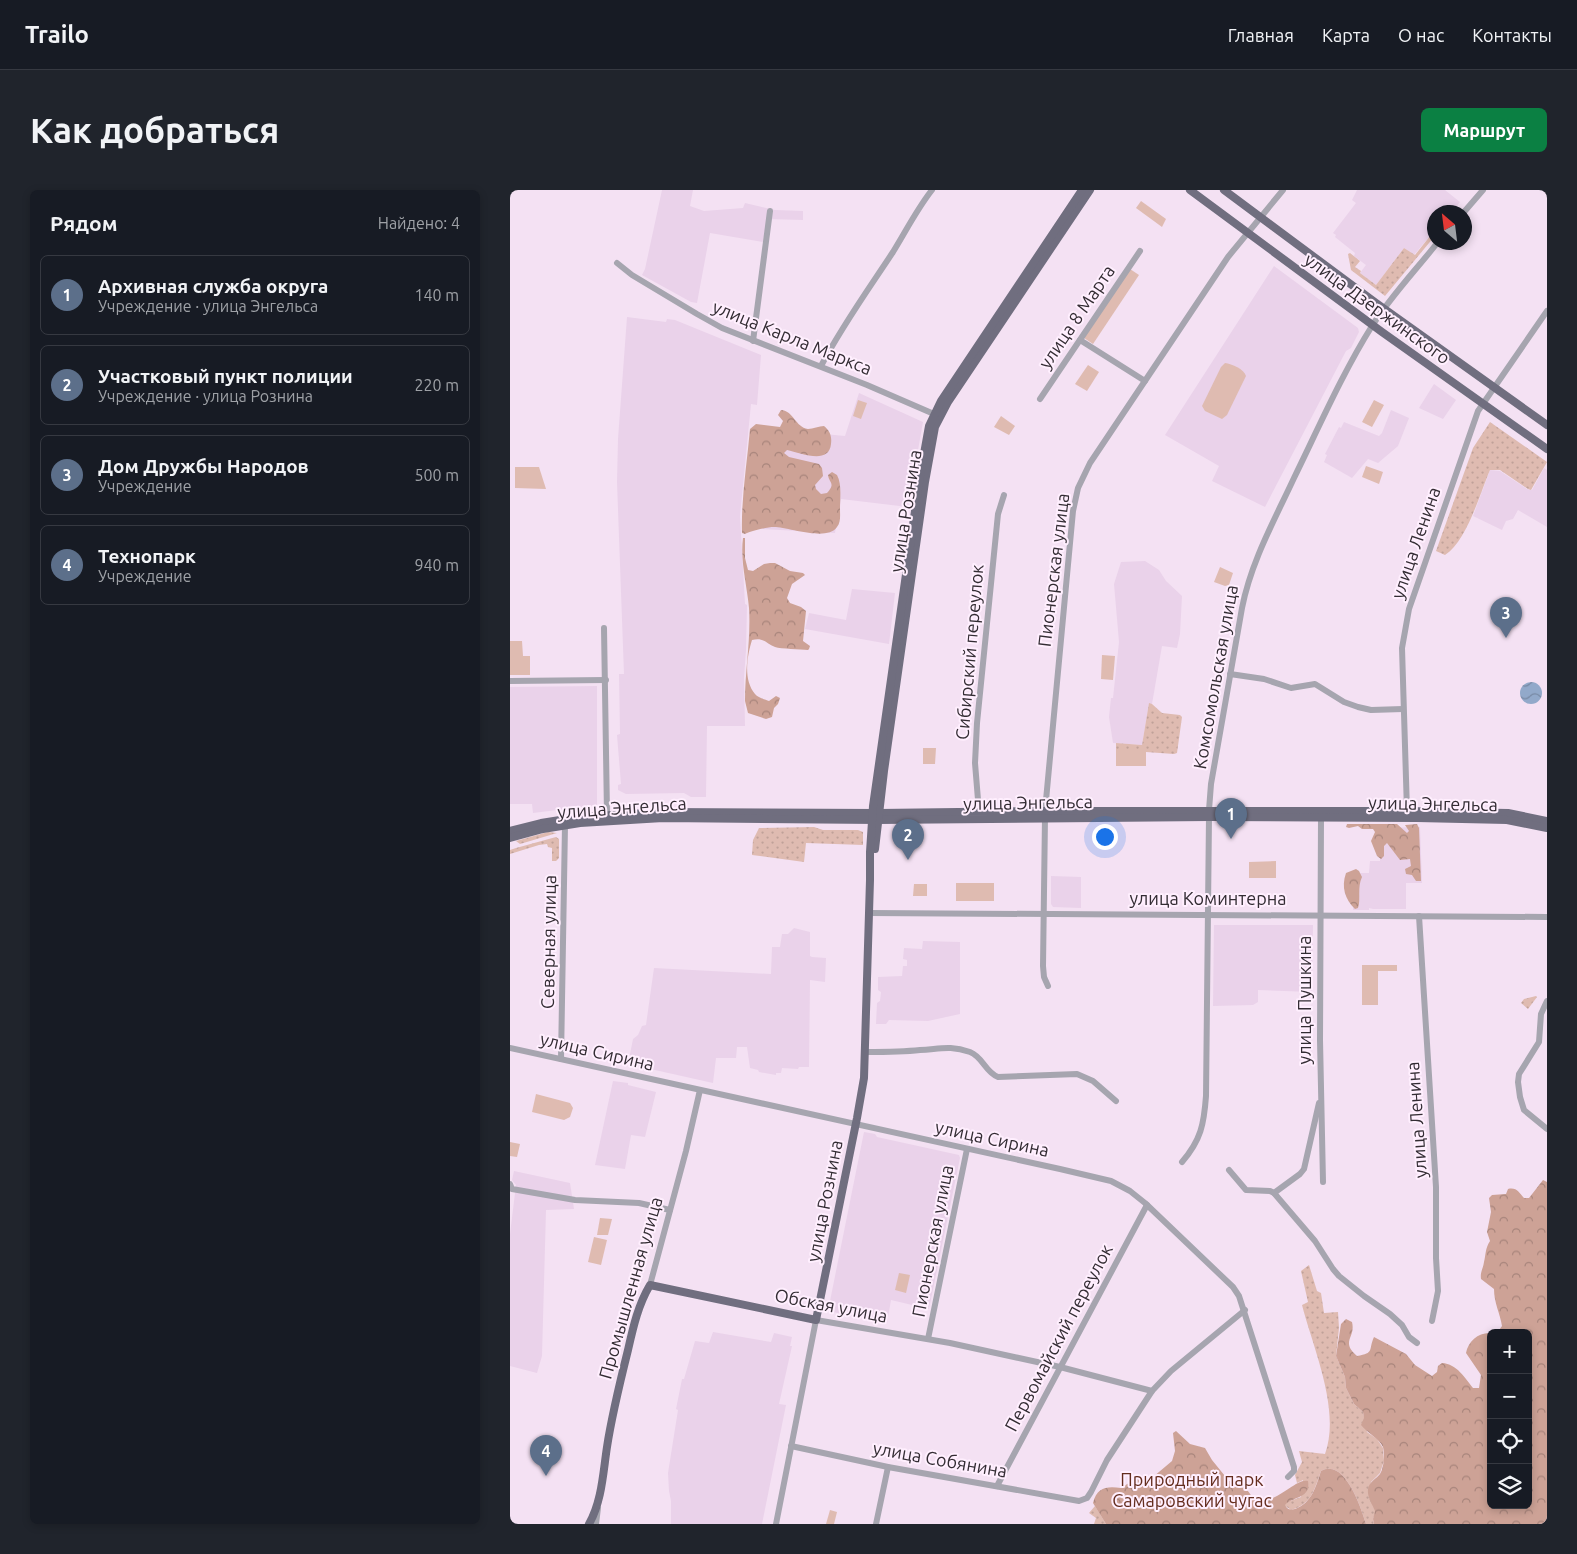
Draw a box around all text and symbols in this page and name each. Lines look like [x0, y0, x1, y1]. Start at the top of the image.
text: Trailo [25, 21, 89, 48]
text: Главная [1228, 25, 1294, 45]
text: Карта [1322, 25, 1370, 45]
text: О нас [1398, 25, 1444, 45]
text: Контакты [1472, 25, 1552, 45]
button: Маршрут [1421, 108, 1547, 152]
text: Как добраться [30, 110, 279, 150]
north arrow [1427, 205, 1472, 250]
text: Рядом [50, 211, 118, 235]
text: Найдено: 4 [378, 214, 460, 232]
street label: улица Дзержинского [1301, 249, 1454, 368]
street label: улица 8 Марта [1034, 261, 1118, 372]
text: Архивная служба округа [98, 275, 328, 297]
text: 1 [62, 286, 72, 304]
text: 140 m [414, 286, 459, 304]
street label: улица Карла Маркса [710, 296, 875, 378]
text: Учреждение · улица Энгельса [98, 297, 318, 315]
text: Участковый пункт полиции [98, 365, 353, 387]
text: 2 [62, 376, 72, 394]
text: 220 m [414, 376, 459, 394]
text: Учреждение · улица Рознина [98, 387, 313, 405]
street label: улица Рознина [885, 448, 925, 574]
text: Дом Дружбы Народов [98, 455, 309, 477]
text: 3 [62, 466, 72, 484]
text: 500 m [414, 466, 459, 484]
text: Учреждение [98, 477, 192, 495]
street label: улица Ленина [1387, 484, 1444, 601]
street label: Пионерская улица [1034, 492, 1072, 648]
text: Технопарк [98, 545, 196, 567]
text: 4 [62, 556, 72, 574]
text: 940 m [414, 556, 459, 574]
street label: Сибирский переулок [951, 563, 987, 740]
text: Учреждение [98, 567, 192, 585]
street label: Комсомольская улица [1189, 583, 1241, 770]
pin: 3 [1490, 597, 1522, 638]
street label: улица Энгельса [963, 791, 1093, 813]
street label: улица Энгельса [1368, 792, 1498, 814]
street label: улица Энгельса [557, 793, 687, 821]
pin: 1 [1215, 798, 1247, 839]
pin: 2 [892, 819, 924, 860]
your location [1092, 824, 1118, 850]
street label: Северная улица [537, 875, 559, 1009]
street label: улица Коминтерна [1129, 888, 1287, 908]
street label: улица Пушкина [1294, 936, 1314, 1064]
street label: улица Сирина [538, 1028, 656, 1074]
street label: улица Ленина [1402, 1061, 1430, 1179]
street label: улица Сирина [933, 1116, 1051, 1160]
street label: улица Рознина [802, 1138, 846, 1264]
street label: Пионерская улица [907, 1163, 957, 1319]
street label: Промышленная улица [594, 1194, 666, 1381]
street label: Первомайский переулок [1000, 1241, 1116, 1434]
street label: Обская улица [773, 1284, 889, 1326]
map controls [1487, 1329, 1532, 1509]
button: + [1487, 1329, 1532, 1374]
button: − [1487, 1374, 1532, 1419]
button: locate [1487, 1419, 1532, 1464]
pin: 4 [530, 1435, 562, 1476]
street label: улица Собянина [871, 1437, 1009, 1481]
button: layers [1487, 1464, 1532, 1509]
park label: Природный парк Самаровский чугас [1112, 1469, 1272, 1510]

